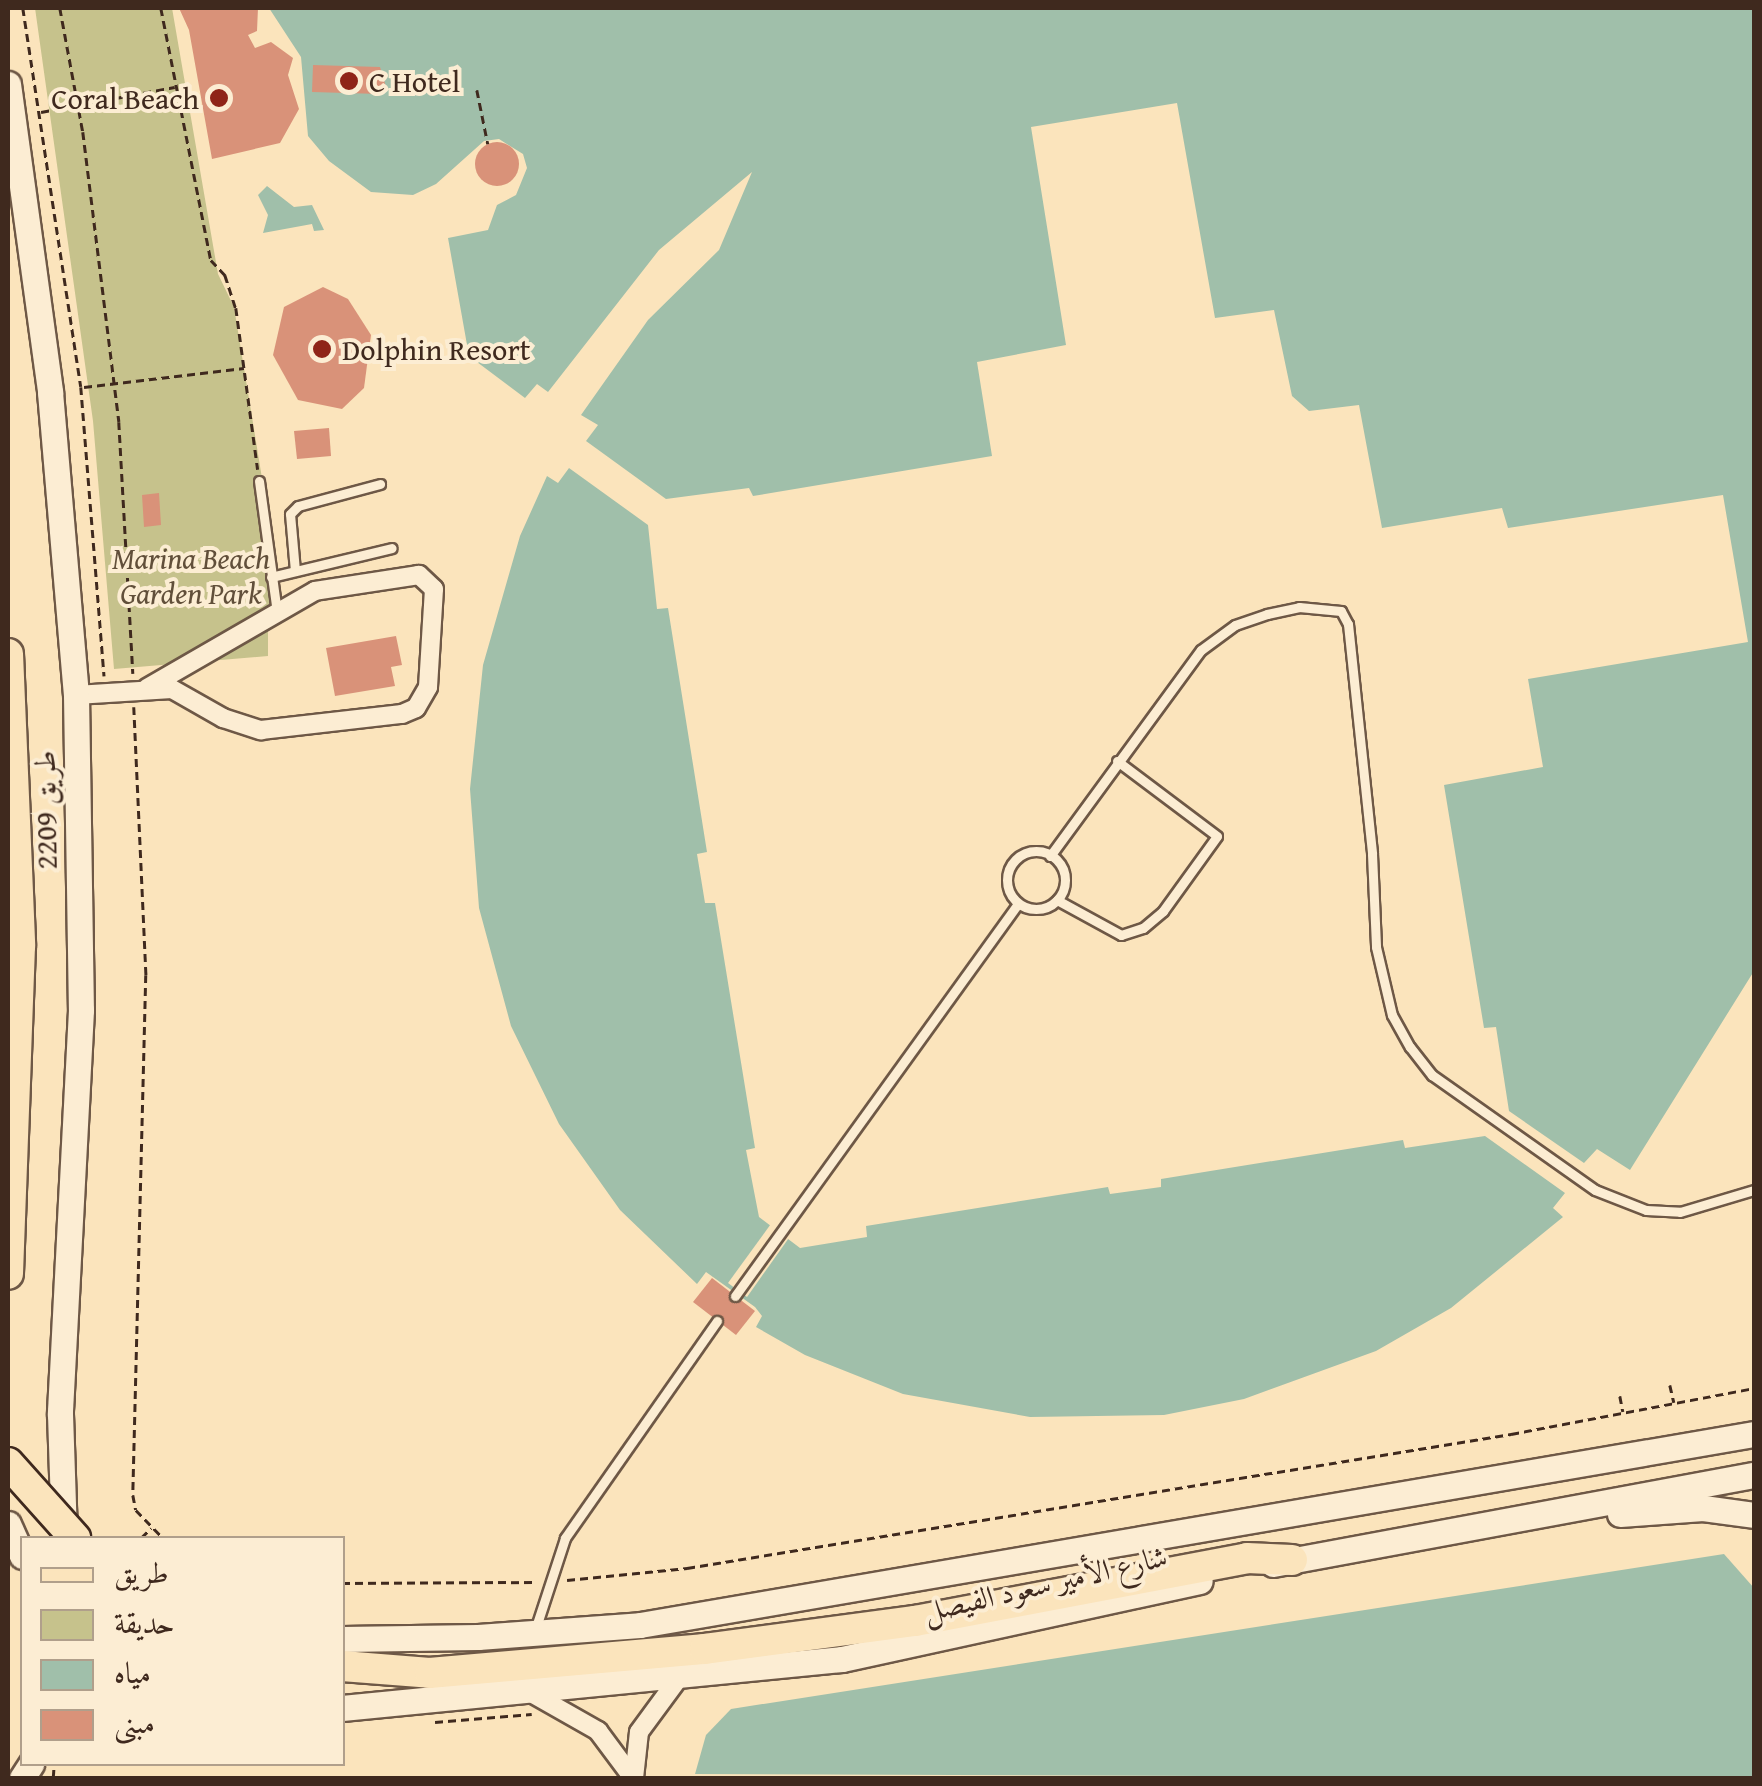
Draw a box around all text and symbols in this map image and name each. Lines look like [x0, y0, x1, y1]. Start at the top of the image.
place label: C Hotel [369, 63, 460, 99]
marker: C Hotel [338, 70, 360, 92]
place label: Coral Beach [51, 80, 199, 116]
marker: Coral Beach [208, 87, 230, 109]
place label: Dolphin Resort [342, 331, 530, 367]
marker: Dolphin Resort [311, 338, 333, 360]
park label: Marina Beach Garden Park [112, 540, 270, 610]
street label: طريق 2209 [26, 750, 64, 870]
legend [20, 1536, 345, 1766]
street label: شارع الأمير سعود الفيصل [920, 1537, 1170, 1629]
text: طريق [114, 1550, 169, 1594]
text: حديقة [114, 1600, 175, 1644]
text: مياه [114, 1650, 151, 1694]
text: مبنى [114, 1700, 155, 1744]

